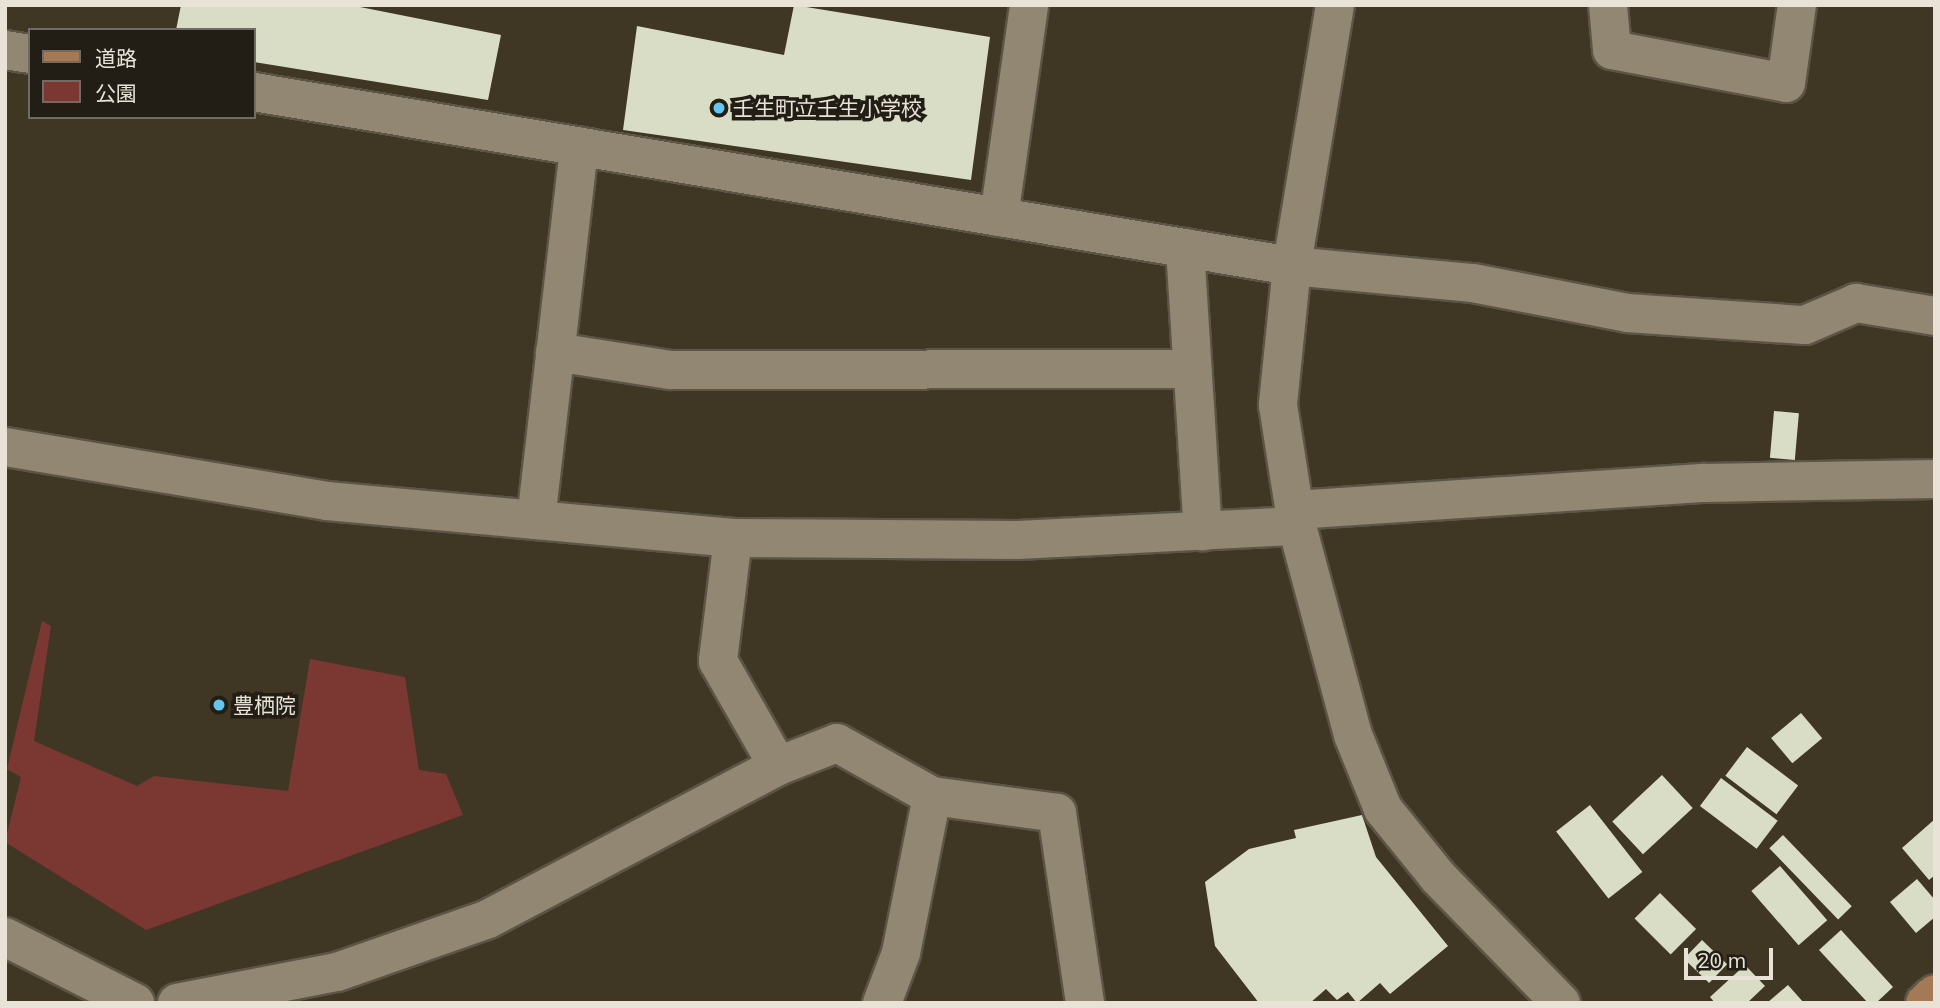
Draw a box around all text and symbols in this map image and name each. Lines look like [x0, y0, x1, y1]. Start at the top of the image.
legend [28, 28, 256, 119]
text: 道路 [95, 45, 137, 71]
text: 公園 [95, 80, 137, 106]
place label: 壬生町立壬生小学校 [733, 95, 922, 121]
marker: 壬生町立壬生小学校 [711, 100, 727, 116]
place label: 豊栖院 [233, 692, 296, 718]
marker: 豊栖院 [211, 697, 227, 713]
scale bar [1688, 934, 1777, 978]
text: 20 m [1697, 947, 1746, 973]

